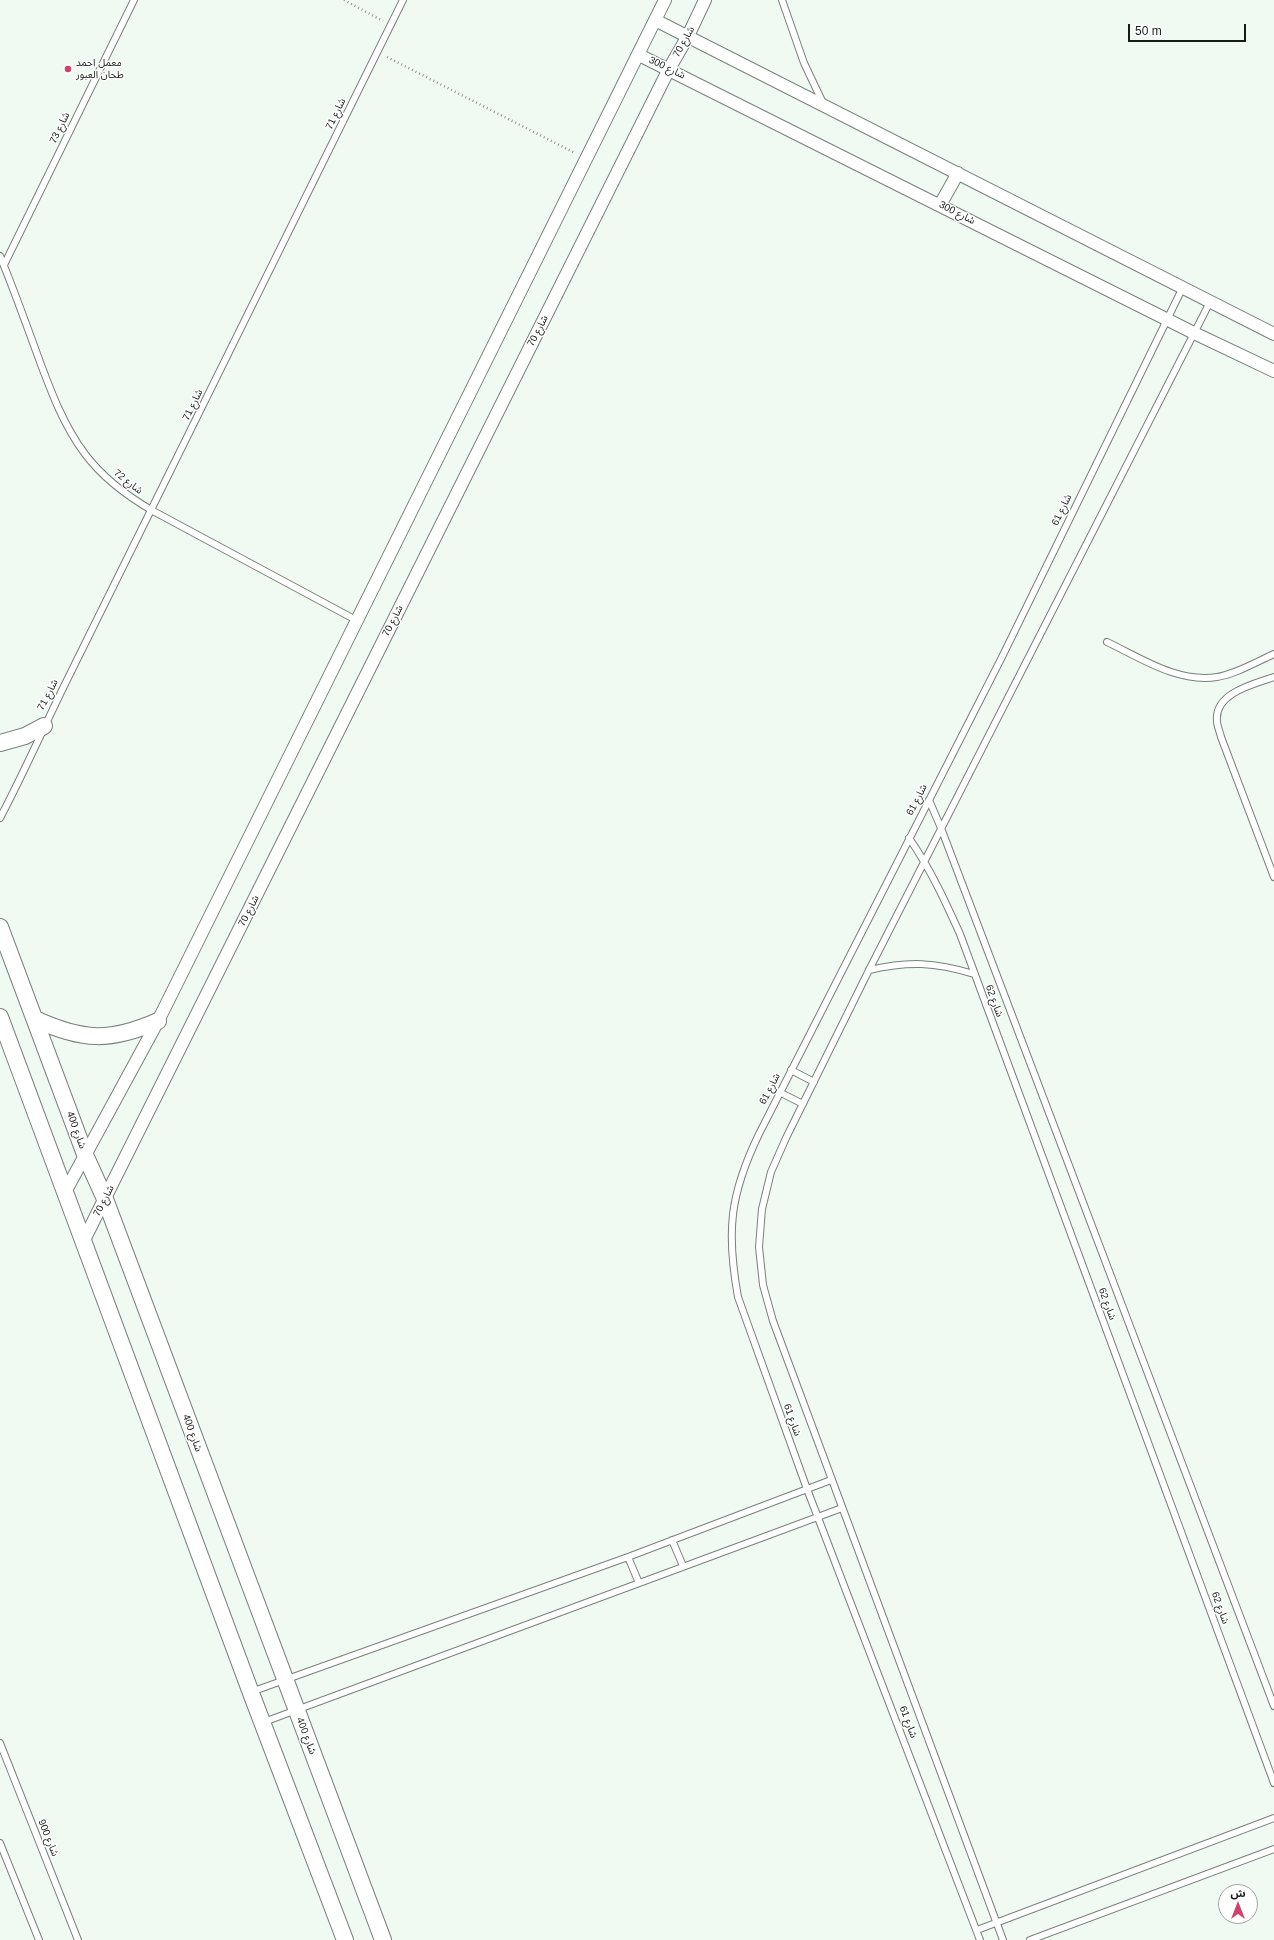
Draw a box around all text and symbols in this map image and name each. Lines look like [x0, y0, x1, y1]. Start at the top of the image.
scale bar [1130, 16, 1248, 42]
street label: شارع 70 [671, 24, 697, 60]
text: 50 m [1135, 24, 1162, 38]
street label: شارع 300 [647, 54, 687, 82]
place label: معمل احمد طحان العبور [76, 57, 124, 80]
marker: معمل احمد طحان العبور [63, 64, 73, 74]
street label: شارع 71 [323, 96, 349, 132]
street label: شارع 73 [47, 110, 73, 146]
street label: شارع 300 [937, 199, 977, 227]
street label: شارع 70 [525, 313, 551, 349]
street label: شارع 71 [180, 387, 206, 423]
street label: شارع 72 [111, 467, 145, 497]
street label: شارع 61 [1049, 492, 1075, 528]
street label: شارع 70 [380, 603, 406, 639]
street label: شارع 71 [35, 677, 61, 713]
street label: شارع 61 [904, 782, 930, 818]
street label: شارع 70 [236, 893, 262, 929]
street label: شارع 62 [983, 983, 1005, 1019]
street label: شارع 61 [757, 1071, 783, 1107]
street label: شارع 400 [64, 1110, 88, 1150]
street label: شارع 70 [91, 1183, 117, 1219]
street label: شارع 62 [1096, 1286, 1118, 1322]
street label: شارع 61 [781, 1402, 803, 1438]
street label: شارع 400 [180, 1413, 204, 1453]
street label: شارع 62 [1209, 1590, 1231, 1626]
street label: شارع 61 [896, 1704, 920, 1740]
street label: شارع 400 [293, 1716, 319, 1756]
street label: شارع 900 [35, 1818, 61, 1858]
north arrow [1218, 1884, 1258, 1924]
text: ش [1230, 1887, 1246, 1899]

